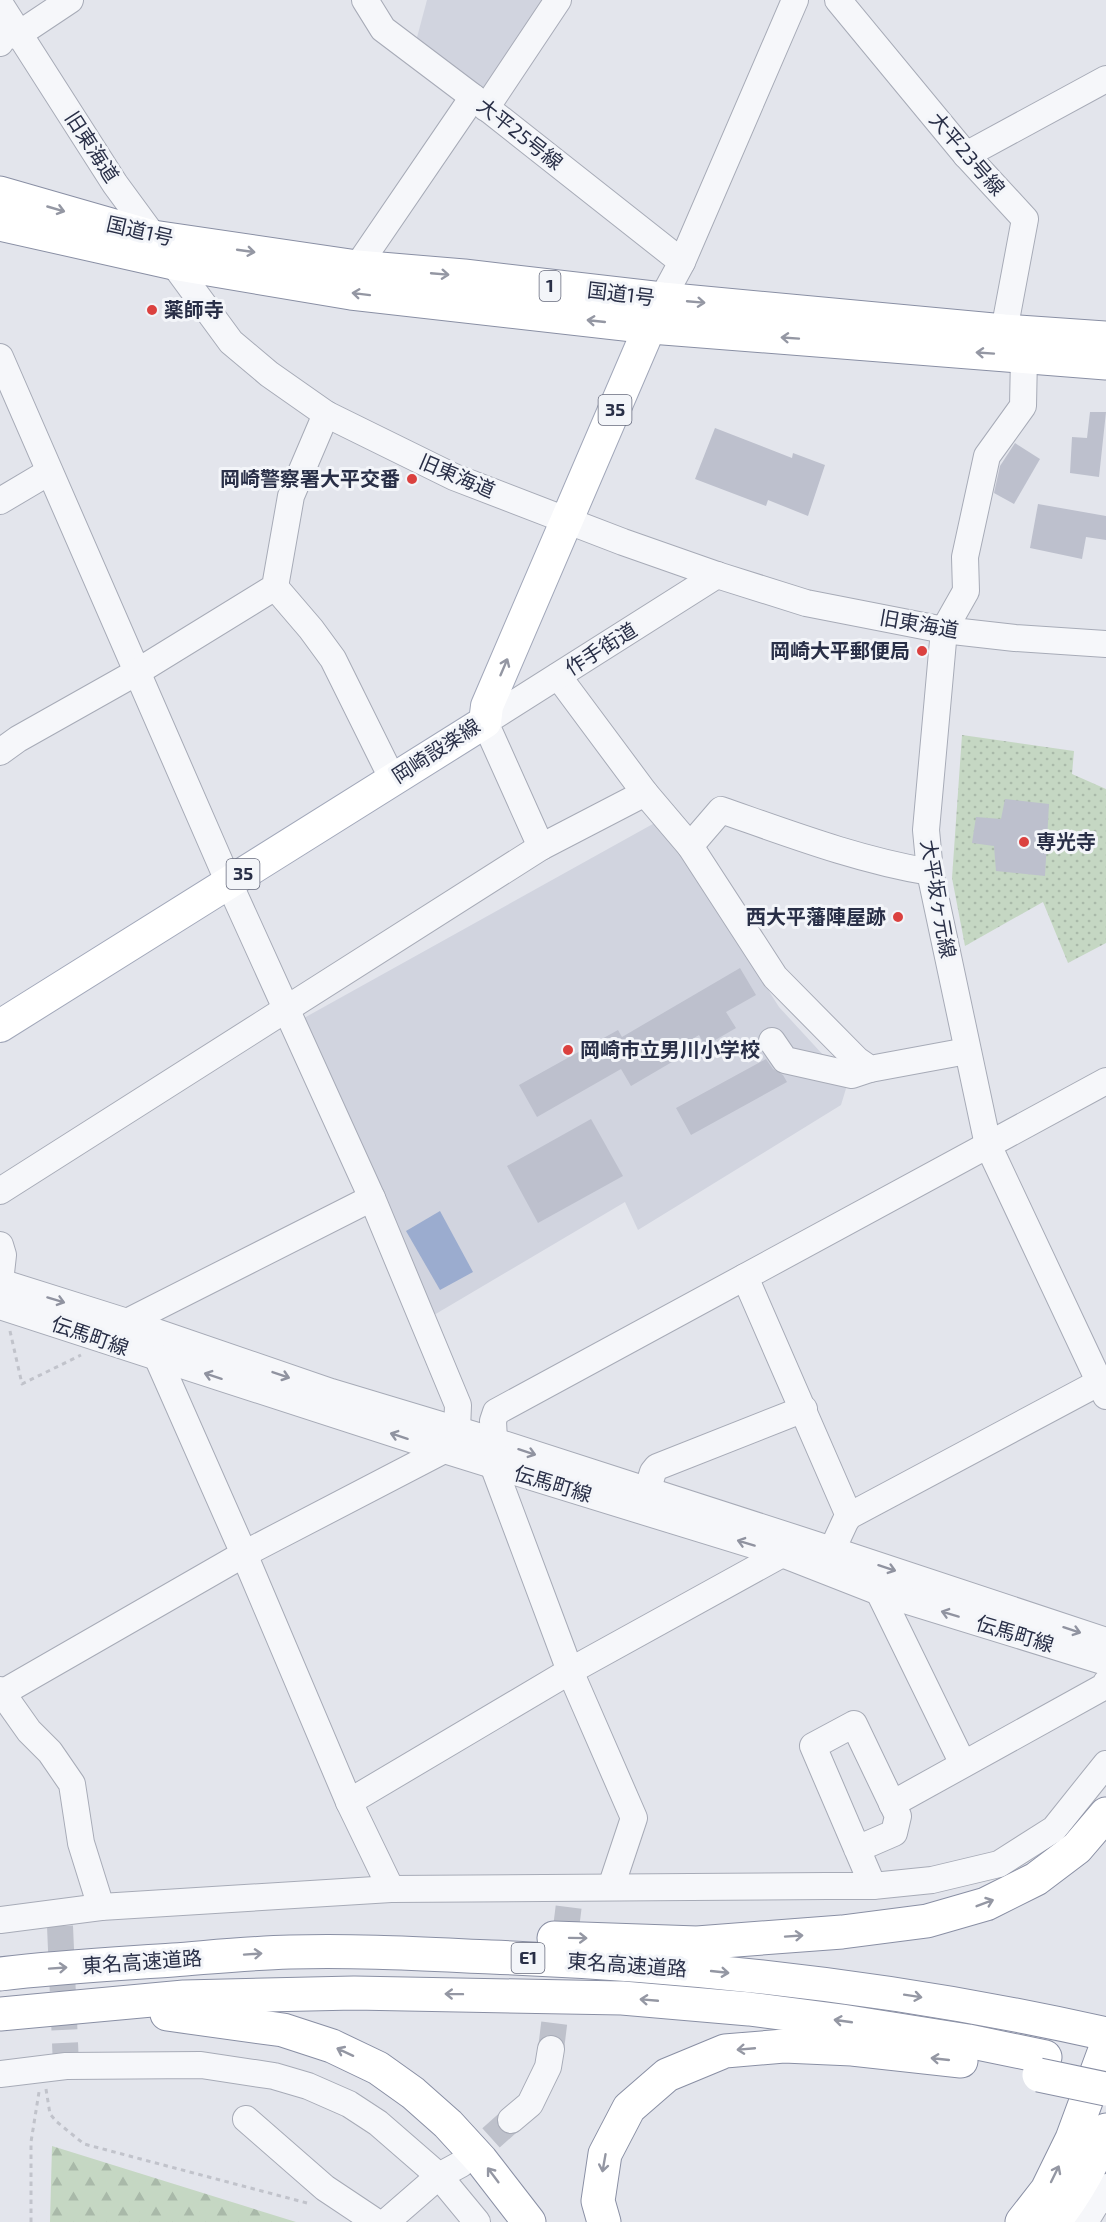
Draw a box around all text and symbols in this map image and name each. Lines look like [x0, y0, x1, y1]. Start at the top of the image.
street label: 大平25号線 [473, 92, 568, 174]
street label: 旧東海道 [61, 106, 125, 187]
street label: 大平23号線 [925, 107, 1010, 200]
one-way arrow [46, 204, 65, 216]
street label: 国道1号 [104, 211, 176, 249]
one-way arrow [236, 245, 256, 256]
one-way arrow [429, 269, 449, 280]
road number: 1 [540, 271, 560, 301]
street label: 国道1号 [586, 277, 656, 309]
one-way arrow [351, 289, 371, 300]
place label: 薬師寺 [164, 297, 224, 321]
one-way arrow [686, 297, 706, 308]
marker: 薬師寺 [145, 303, 159, 317]
one-way arrow [587, 315, 607, 326]
one-way arrow [781, 332, 801, 343]
one-way arrow [975, 347, 995, 358]
road number: 35 [598, 395, 632, 425]
street label: 旧東海道 [416, 448, 499, 502]
place label: 岡崎警察署大平交番 [220, 466, 400, 490]
marker: 岡崎警察署大平交番 [405, 472, 419, 486]
street label: 旧東海道 [878, 604, 961, 642]
street label: 作手街道 [560, 617, 641, 680]
place label: 岡崎大平郵便局 [770, 638, 910, 662]
marker: 岡崎大平郵便局 [915, 644, 929, 658]
one-way arrow [499, 659, 510, 677]
street label: 岡崎設楽線 [387, 713, 484, 787]
place label: 専光寺 [1036, 829, 1096, 853]
marker: 専光寺 [1017, 835, 1031, 849]
street label: 大平坂ヶ元線 [917, 838, 961, 960]
road number: 35 [226, 859, 260, 889]
place label: 西大平藩陣屋跡 [746, 904, 886, 928]
marker: 西大平藩陣屋跡 [891, 910, 905, 924]
place label: 岡崎市立男川小学校 [580, 1037, 760, 1061]
marker: 岡崎市立男川小学校 [561, 1043, 575, 1057]
one-way arrow [46, 1295, 65, 1306]
street label: 伝馬町線 [49, 1311, 132, 1359]
one-way arrow [204, 1370, 223, 1381]
one-way arrow [271, 1370, 290, 1381]
one-way arrow [390, 1430, 409, 1441]
one-way arrow [517, 1448, 536, 1459]
street label: 伝馬町線 [512, 1460, 595, 1506]
one-way arrow [737, 1537, 756, 1548]
one-way arrow [877, 1563, 896, 1574]
one-way arrow [941, 1608, 960, 1619]
street label: 伝馬町線 [974, 1610, 1057, 1656]
one-way arrow [1062, 1625, 1081, 1636]
one-way arrow [976, 1897, 994, 1908]
one-way arrow [783, 1930, 803, 1941]
one-way arrow [568, 1932, 588, 1944]
road number: E1 [512, 1943, 544, 1973]
street label: 東名高速道路 [81, 1945, 203, 1977]
one-way arrow [242, 1948, 262, 1959]
street label: 東名高速道路 [566, 1948, 688, 1980]
one-way arrow [48, 1962, 68, 1973]
one-way arrow [709, 1967, 729, 1978]
one-way arrow [445, 1988, 465, 1999]
one-way arrow [903, 1991, 923, 2002]
one-way arrow [640, 1995, 660, 2006]
one-way arrow [834, 2015, 853, 2026]
one-way arrow [737, 2044, 757, 2055]
one-way arrow [336, 2046, 354, 2058]
one-way arrow [931, 2053, 951, 2064]
one-way arrow [598, 2152, 609, 2172]
one-way arrow [1049, 2165, 1061, 2183]
one-way arrow [487, 2168, 500, 2184]

